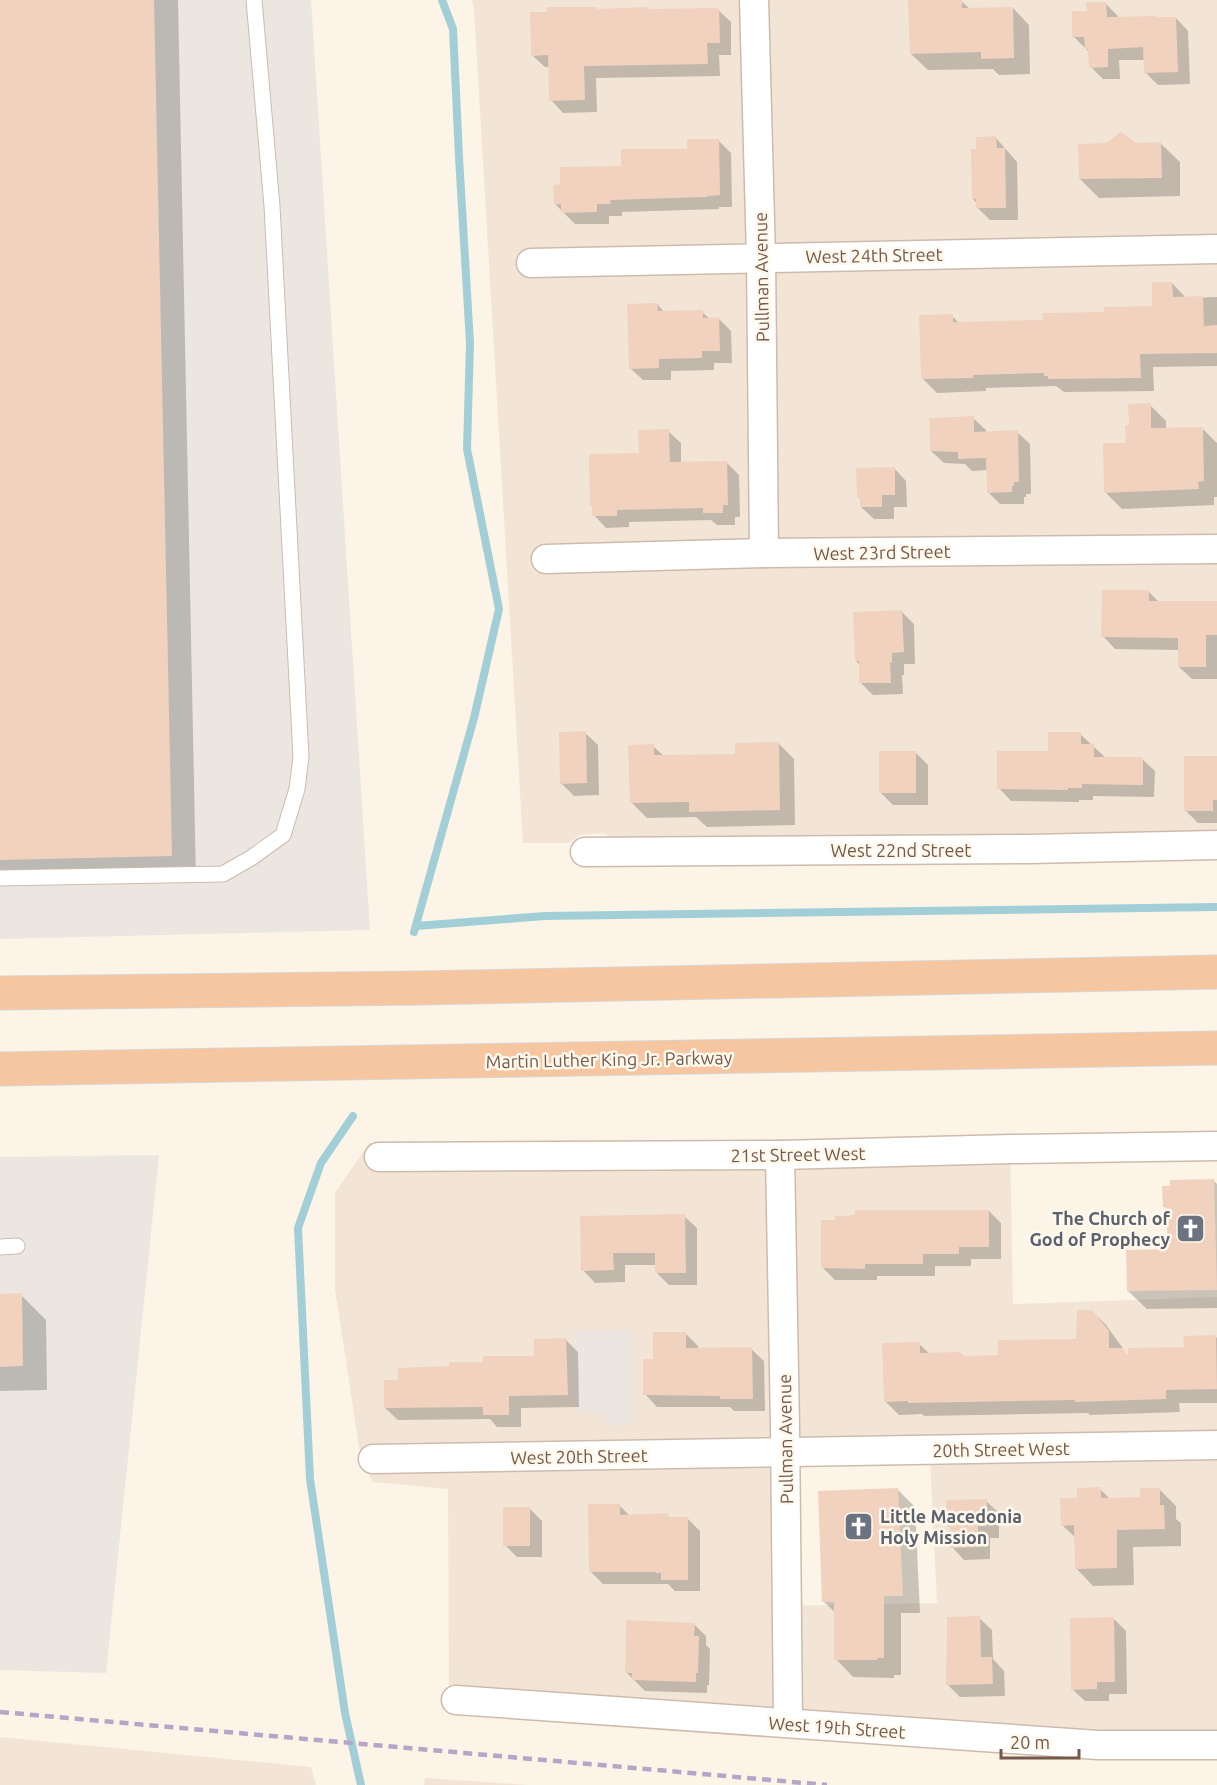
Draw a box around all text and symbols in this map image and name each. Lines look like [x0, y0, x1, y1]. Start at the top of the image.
street label: Pullman Avenue [750, 212, 772, 342]
street label: West 24th Street [805, 244, 943, 266]
street label: West 23rd Street [813, 541, 951, 563]
street label: West 22nd Street [831, 840, 971, 860]
street label: Martin Luther King Jr. Parkway [485, 1047, 733, 1071]
street label: 21st Street West [730, 1143, 866, 1165]
place label: The Church of God of Prophecy [1029, 1208, 1171, 1249]
church icon: The Church of God of Prophecy [1175, 1212, 1207, 1244]
street label: Pullman Avenue [774, 1374, 796, 1504]
street label: 20th Street West [932, 1438, 1070, 1460]
street label: West 20th Street [510, 1445, 648, 1467]
place label: Little Macedonia Holy Mission [880, 1506, 1022, 1547]
church icon: Little Macedonia Holy Mission [843, 1510, 875, 1542]
street label: West 19th Street [768, 1712, 906, 1742]
scale bar [1001, 1722, 1079, 1760]
text: 20 m [1010, 1732, 1050, 1752]

